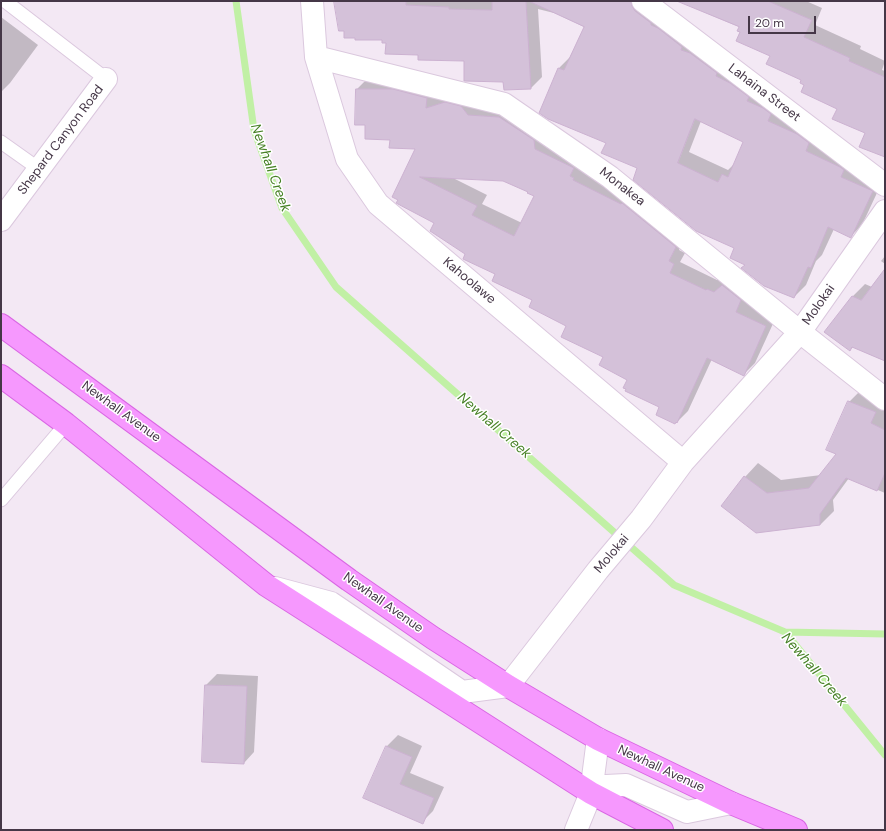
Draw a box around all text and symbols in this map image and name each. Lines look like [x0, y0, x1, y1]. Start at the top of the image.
scale bar [750, 8, 818, 34]
text: 20 m [755, 15, 784, 31]
street label: Lahaina Street [725, 61, 803, 125]
street label: Shepard Canyon Road [15, 82, 107, 198]
water label: Newhall Creek [246, 122, 294, 214]
street label: Monakea [596, 164, 648, 210]
street label: Kahoolawe [439, 254, 499, 308]
street label: Molokai [799, 282, 839, 328]
street label: Newhall Avenue [78, 378, 164, 446]
water label: Newhall Creek [454, 389, 534, 463]
street label: Molokai [591, 531, 633, 577]
street label: Newhall Avenue [340, 570, 426, 636]
water label: Newhall Creek [777, 630, 851, 710]
street label: Newhall Avenue [615, 742, 707, 796]

